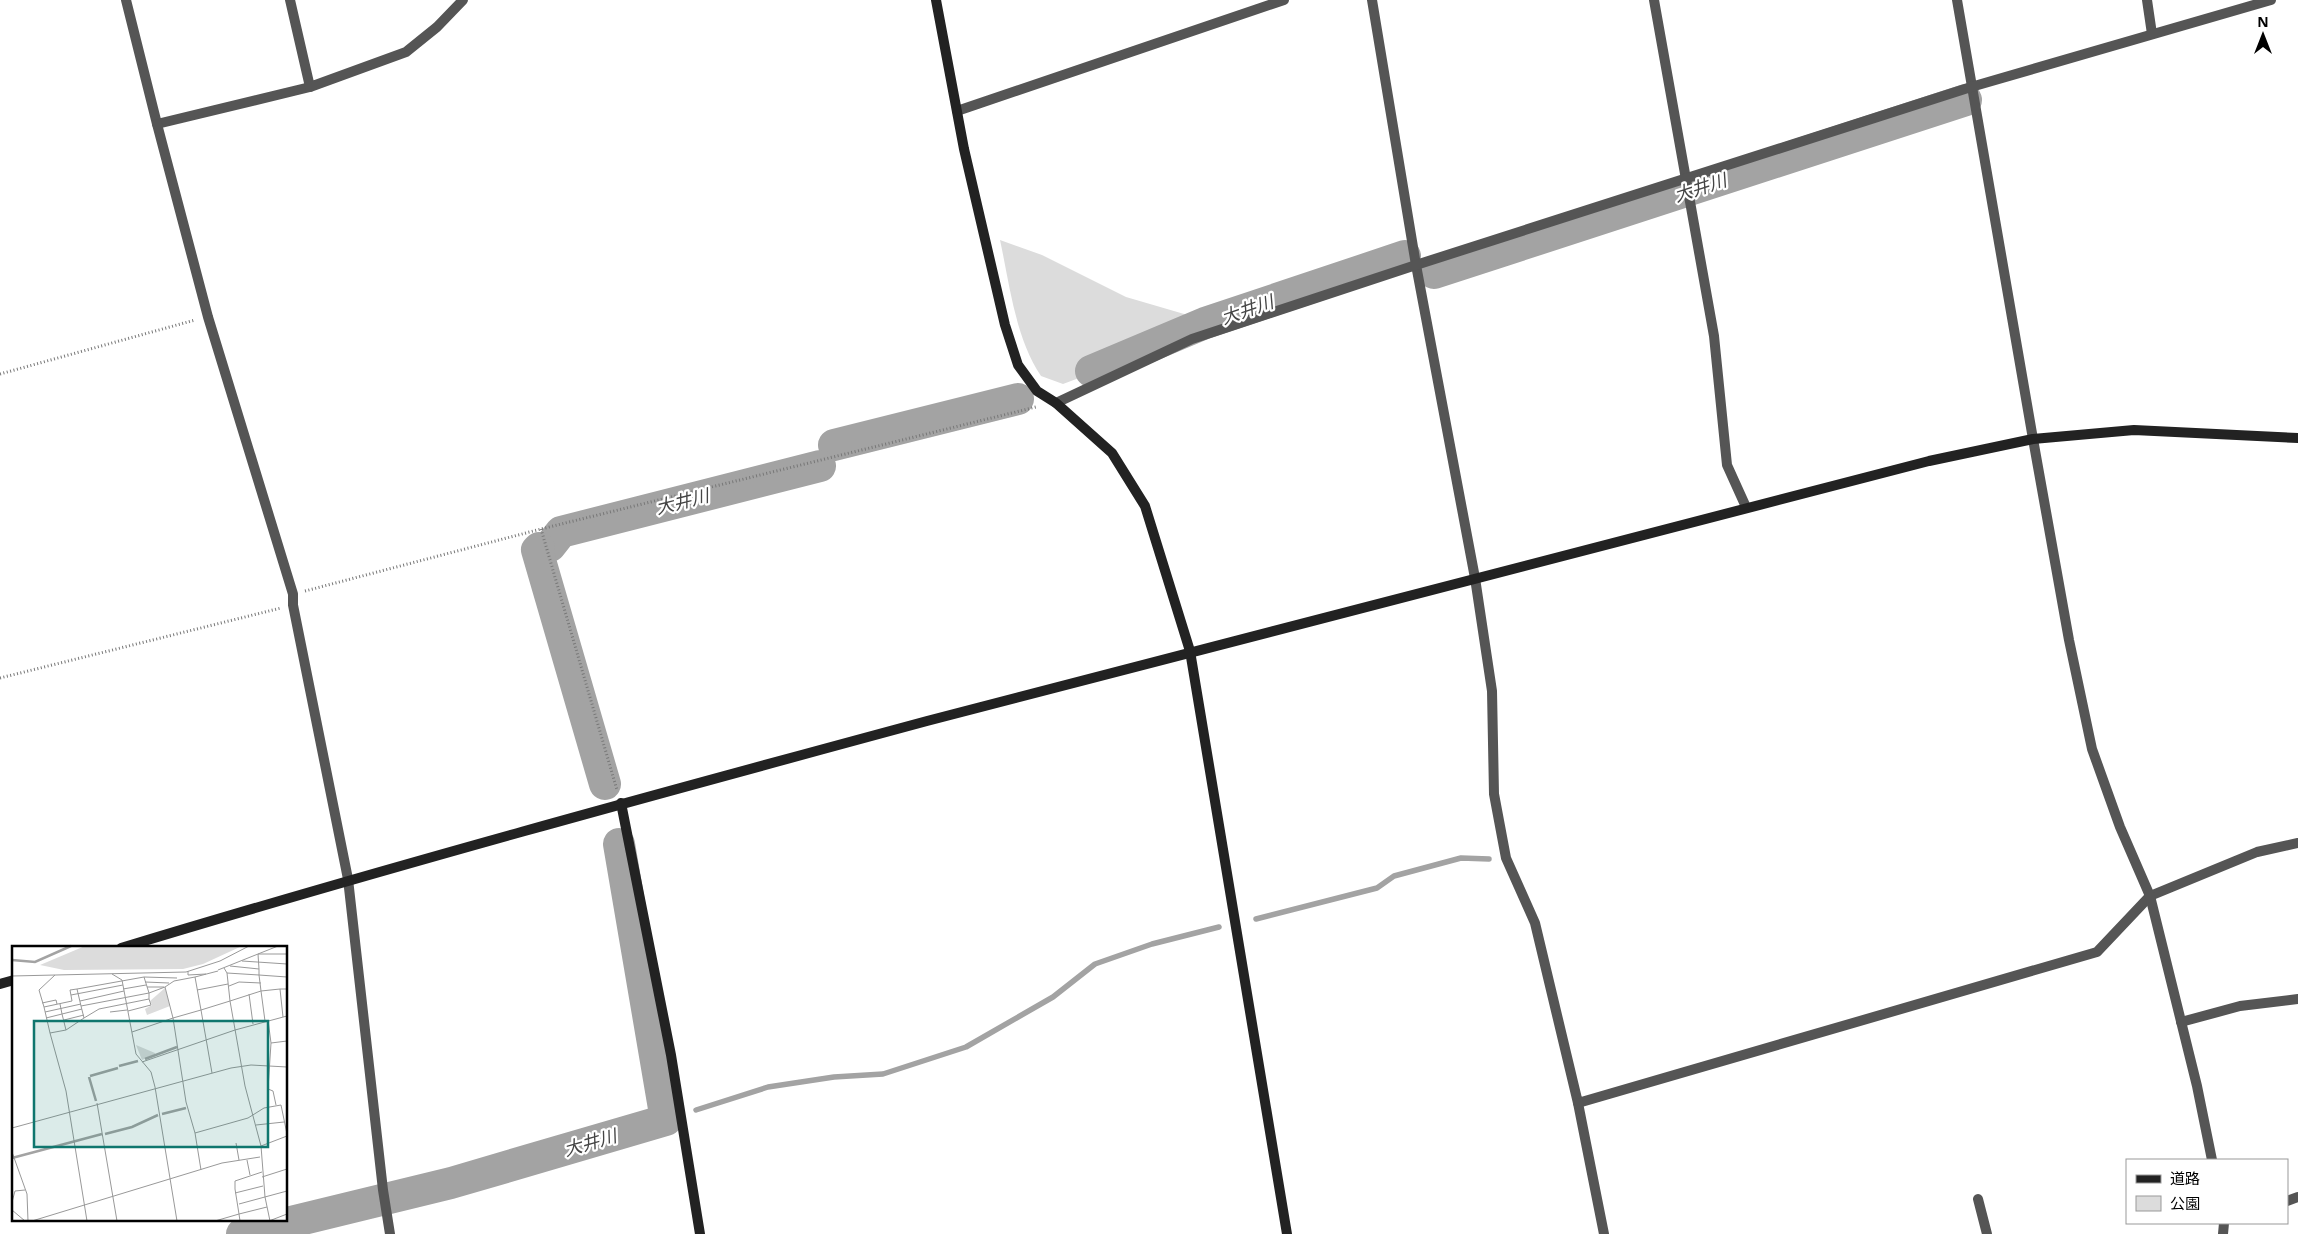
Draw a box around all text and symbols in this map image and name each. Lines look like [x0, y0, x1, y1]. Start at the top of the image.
north arrow [2238, 10, 2288, 60]
text: N [2257, 12, 2269, 31]
water label: 大井川 [1671, 167, 1731, 207]
water label: 大井川 [1218, 288, 1278, 329]
water label: 大井川 [653, 482, 713, 519]
inset map [12, 946, 288, 1222]
water label: 大井川 [561, 1122, 621, 1161]
legend [2126, 1159, 2288, 1224]
text: 道路 [2170, 1168, 2200, 1188]
text: 公園 [2170, 1193, 2200, 1213]

